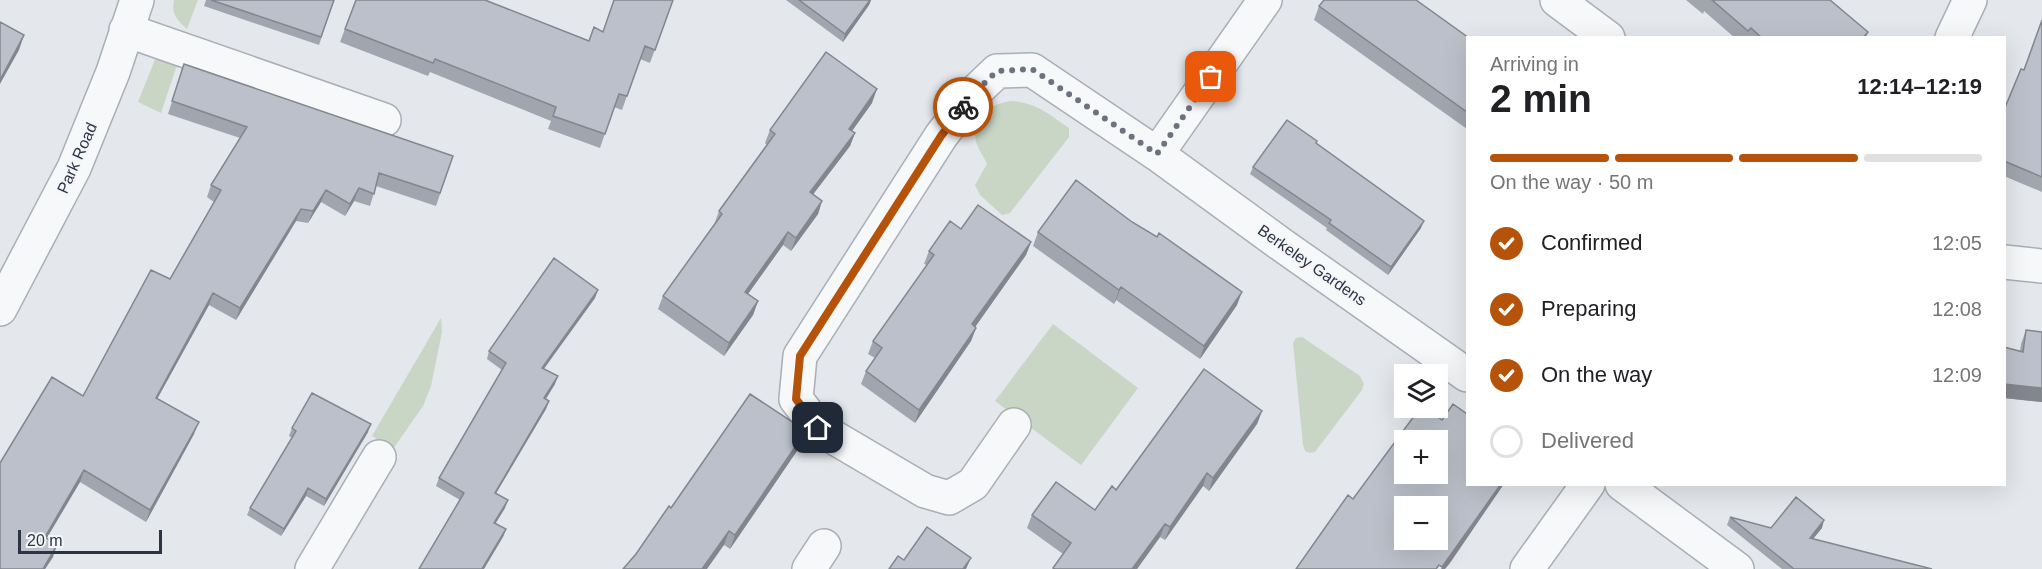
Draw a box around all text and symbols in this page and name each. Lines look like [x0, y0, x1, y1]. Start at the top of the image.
pin [1185, 51, 1236, 102]
text: Arriving in [1490, 53, 1579, 75]
icon: bag [1194, 60, 1227, 93]
text: 12:14–12:19 [1857, 74, 1982, 99]
courier [933, 77, 993, 137]
text: 2 min [1490, 77, 1592, 120]
icon: bike [947, 91, 980, 124]
street label: Park Road [54, 120, 100, 196]
text: On the way · 50 m [1490, 171, 1653, 193]
street label: Berkeley Gardens [1255, 221, 1369, 309]
icon: check [1490, 227, 1523, 260]
text: Confirmed [1541, 230, 1642, 255]
text: 12:05 [1932, 232, 1982, 254]
icon: check [1490, 293, 1523, 326]
text: Preparing [1541, 296, 1636, 321]
text: 12:08 [1932, 298, 1982, 320]
icon: check [1490, 359, 1523, 392]
text: On the way [1541, 362, 1652, 387]
map controls [1394, 364, 1448, 550]
button: layers [1394, 364, 1448, 418]
text: 12:09 [1932, 364, 1982, 386]
pin [792, 402, 843, 453]
icon: home [801, 411, 834, 444]
text: Delivered [1541, 428, 1634, 453]
button: + [1394, 430, 1448, 484]
button: − [1394, 496, 1448, 550]
scale bar [18, 527, 162, 554]
text: 20 m [27, 532, 63, 549]

